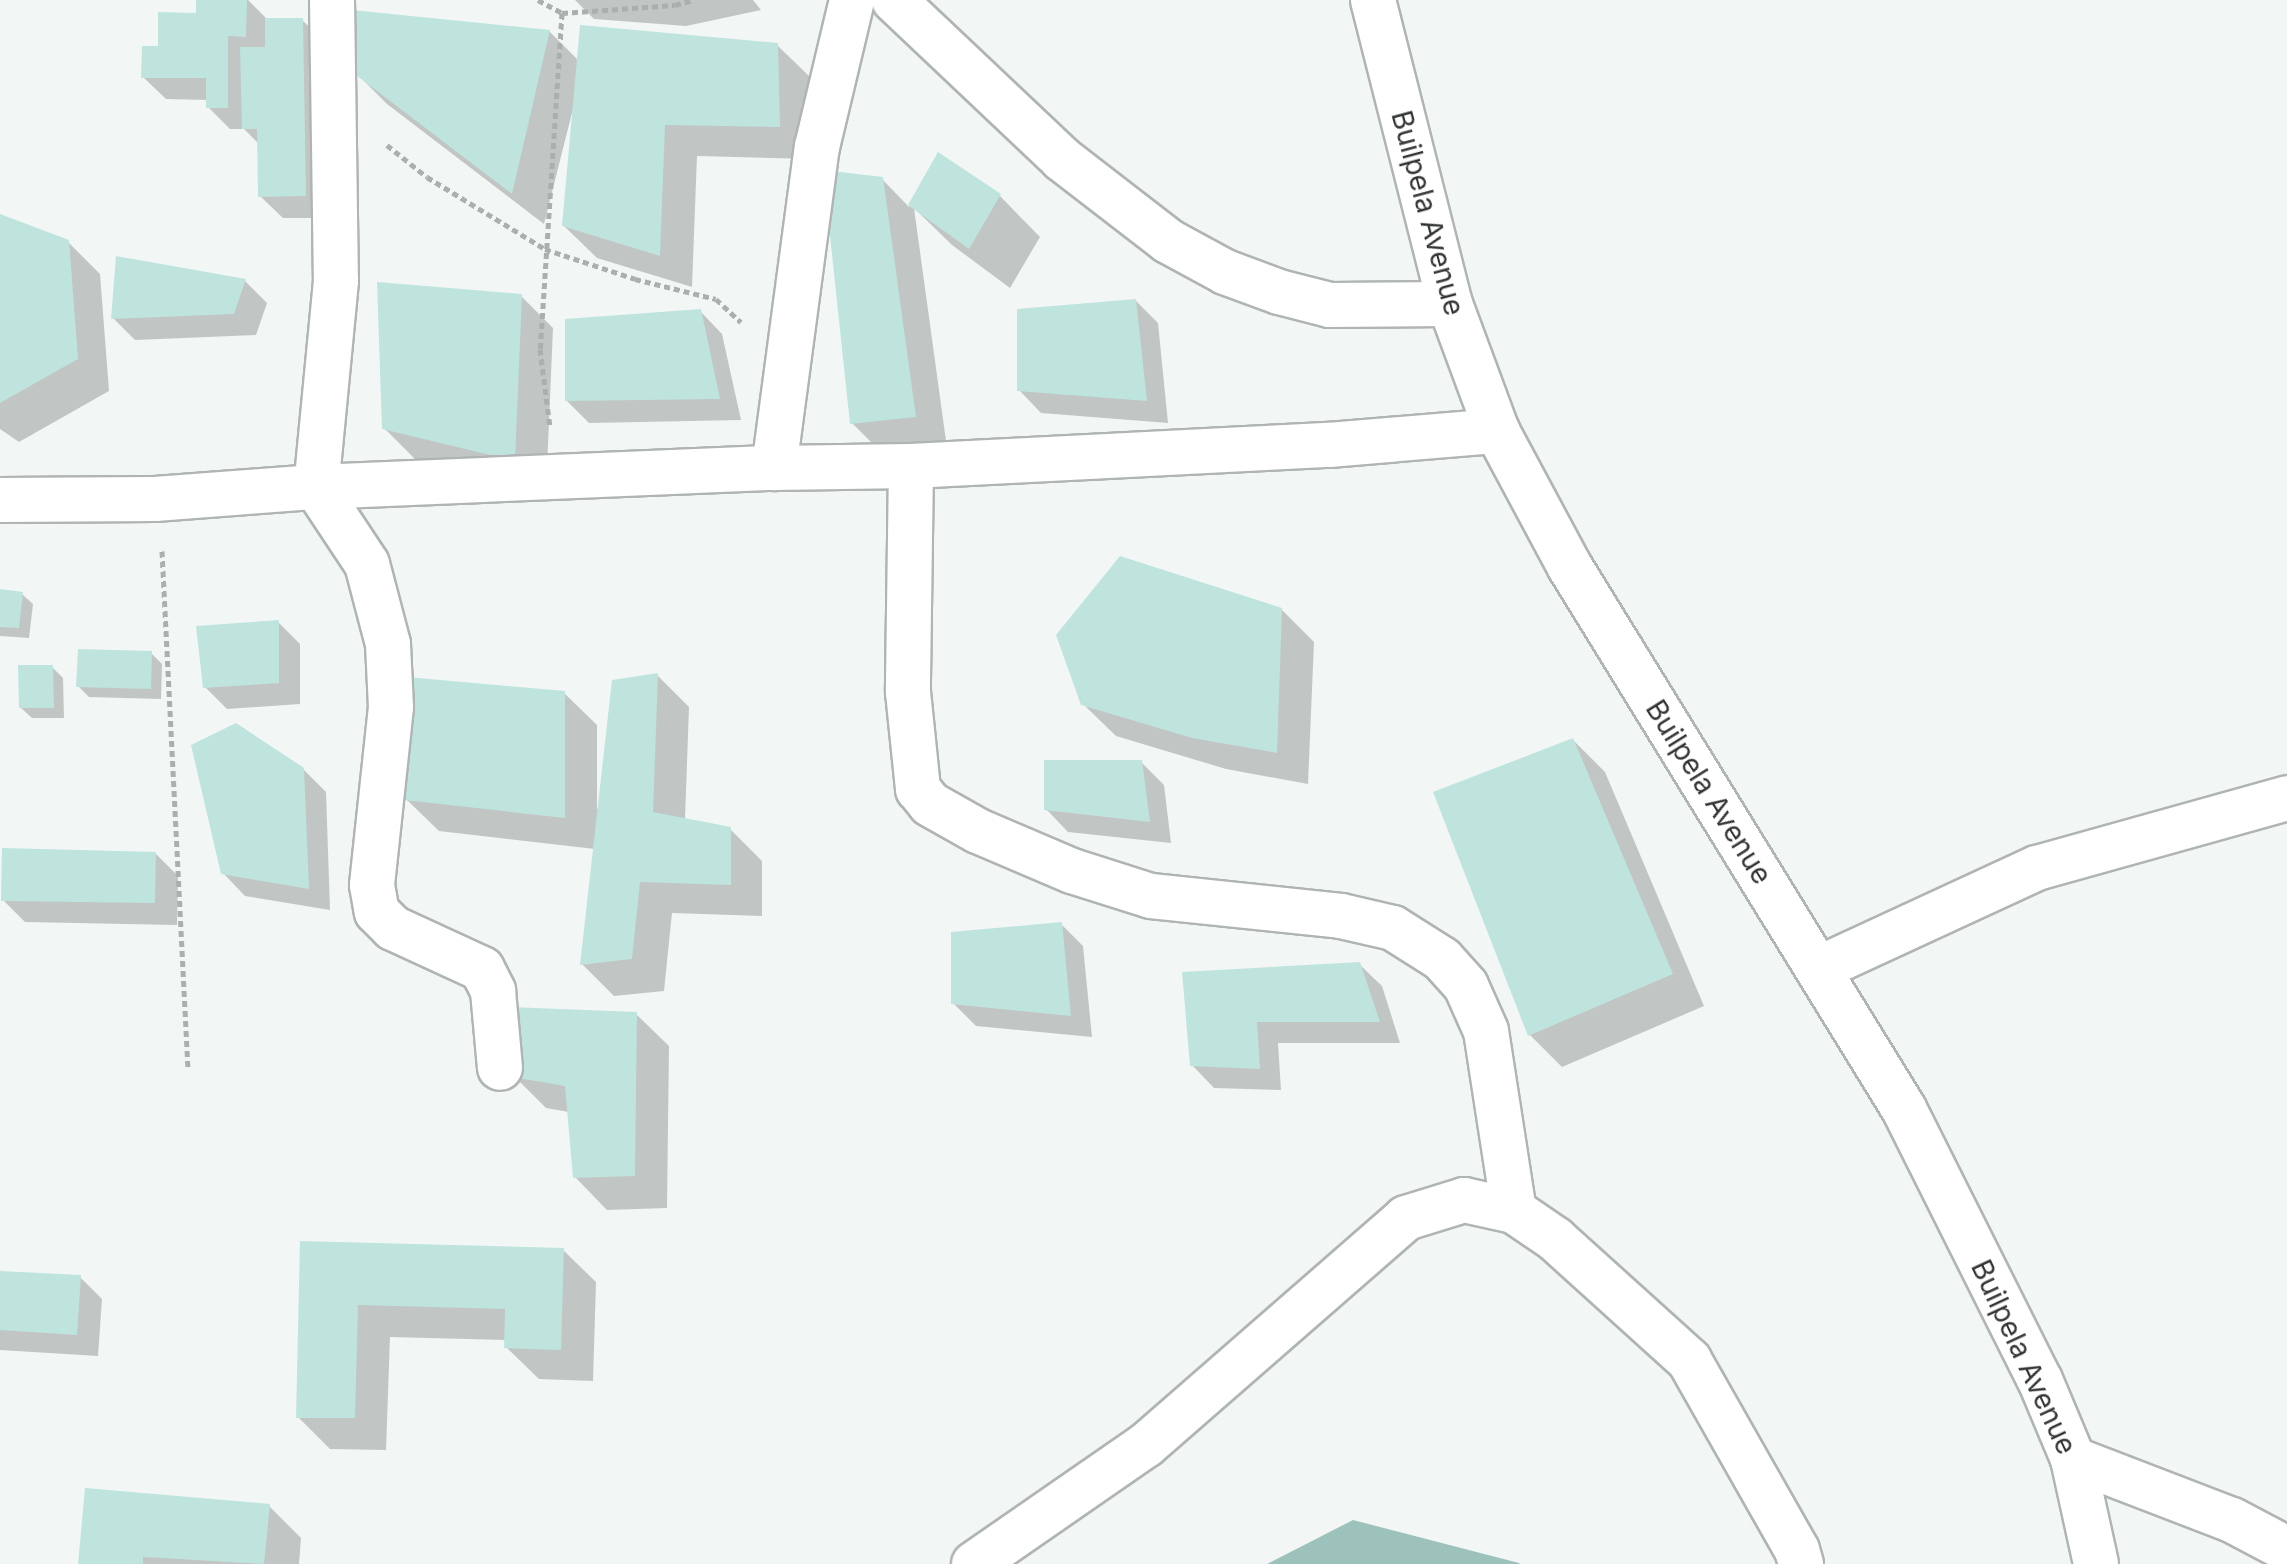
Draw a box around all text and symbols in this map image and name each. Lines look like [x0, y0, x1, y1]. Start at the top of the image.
street label: Builpela Avenue [1385, 107, 1471, 319]
street label: Builpela Avenue [1639, 694, 1779, 890]
street label: Builpela Avenue [1964, 1254, 2084, 1460]

